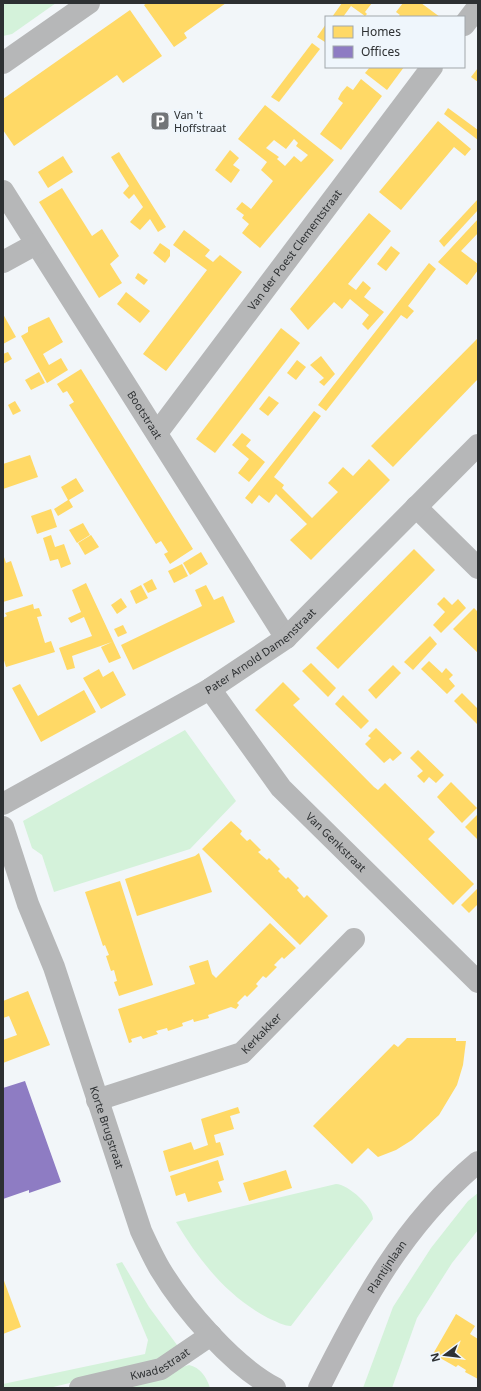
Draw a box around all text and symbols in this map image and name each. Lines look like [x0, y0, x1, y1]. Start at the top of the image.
legend [325, 16, 465, 68]
text: Homes [361, 23, 401, 40]
text: Offices [361, 43, 400, 60]
place label: Van 't Hoffstraat [174, 107, 226, 135]
parking icon: Van 't Hoffstraat [149, 110, 171, 132]
street label: Van der Poest Clementstraat [244, 186, 344, 313]
street label: Bootstraat [124, 388, 166, 442]
street label: Pater Arnold Damenstraat [202, 604, 319, 697]
street label: Van Genkstraat [303, 809, 370, 875]
street label: Kerkakker [237, 1009, 285, 1057]
street label: Korte Brugstraat [87, 1084, 128, 1171]
street label: Plantijnlaan [363, 1237, 409, 1296]
north arrow [425, 1335, 465, 1375]
street label: Kwadestraat [129, 1344, 192, 1383]
text: N [426, 1351, 443, 1364]

